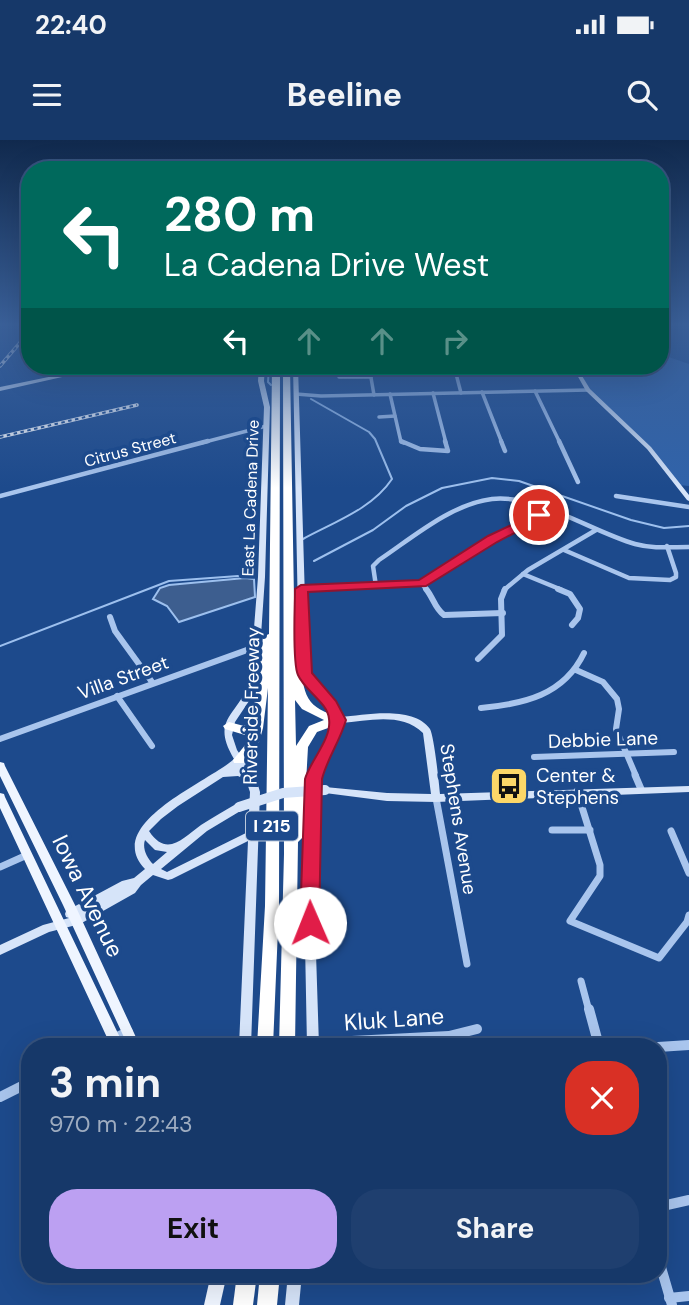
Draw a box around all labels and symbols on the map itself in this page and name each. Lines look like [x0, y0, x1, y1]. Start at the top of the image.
street label: East La Cadena Drive [237, 419, 264, 577]
street label: Citrus Street [82, 427, 178, 472]
pin [509, 485, 569, 545]
street label: Riverside Freeway [238, 626, 265, 785]
street label: Villa Street [74, 649, 172, 705]
street label: Debbie Lane [548, 725, 658, 754]
street label: Stephens Avenue [434, 742, 483, 896]
place label: Center & Stephens [536, 763, 619, 810]
bus stop icon: Center & Stephens [488, 765, 530, 807]
road number: I 215 [246, 812, 298, 840]
street label: Iowa Avenue [45, 830, 131, 962]
position arrow [273, 886, 347, 960]
street label: Kluk Lane [343, 1001, 445, 1037]

